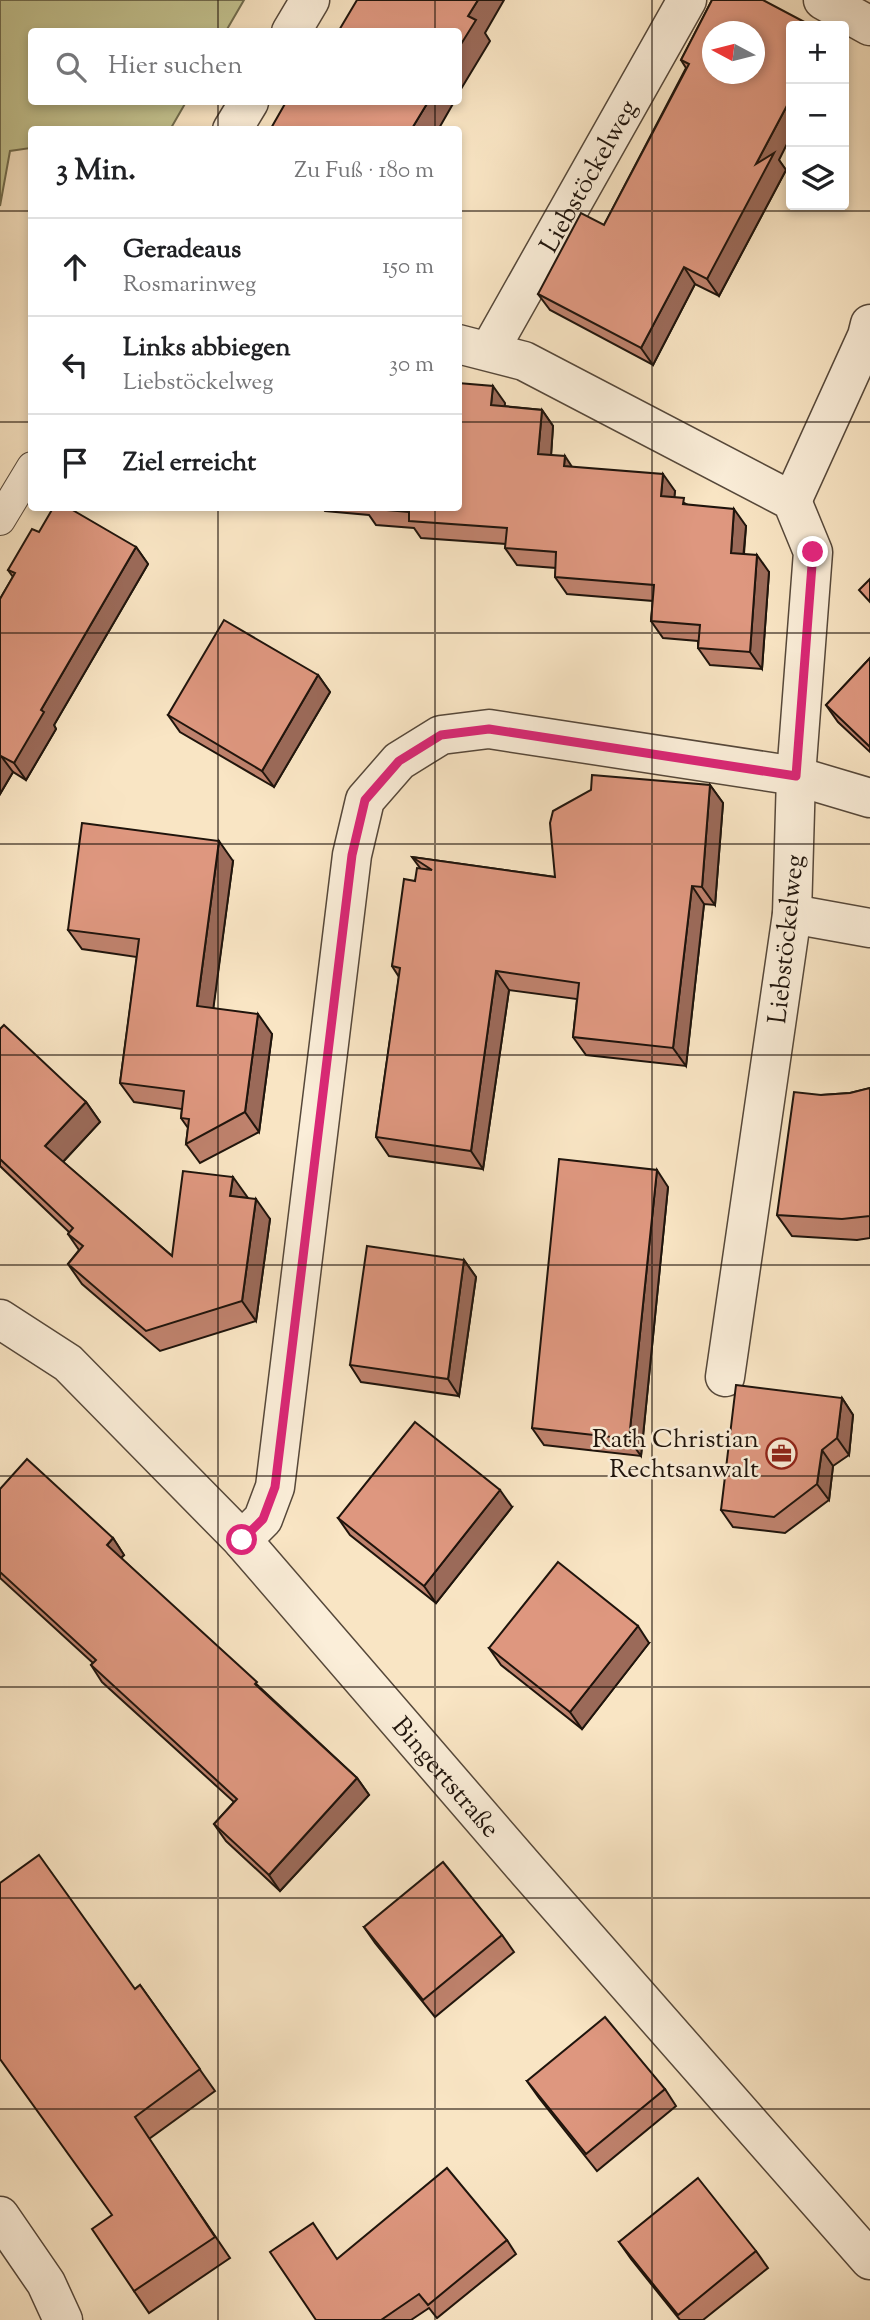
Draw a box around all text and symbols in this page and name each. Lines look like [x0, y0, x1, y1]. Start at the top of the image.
north arrow [702, 21, 765, 84]
map controls [786, 21, 849, 210]
button: + [786, 21, 849, 84]
search box [28, 28, 462, 105]
icon: search [52, 48, 90, 86]
text: Hier suchen [108, 48, 243, 85]
button: − [786, 84, 849, 147]
street label: Liebstöckelweg [532, 94, 648, 260]
button: layers [786, 147, 849, 210]
text: 3 Min. [56, 150, 136, 193]
text: Zu Fuß · 180 m [294, 155, 434, 188]
text: Geradeaus [123, 232, 241, 269]
icon: ahead [56, 248, 94, 286]
text: 150 m [382, 251, 434, 284]
text: Rosmarinweg [123, 269, 256, 302]
text: Links abbiegen [123, 330, 291, 367]
icon: left [56, 346, 94, 384]
text: 30 m [389, 349, 434, 382]
text: Liebstöckelweg [123, 367, 274, 400]
icon: arrive [56, 444, 94, 482]
text: Ziel erreicht [123, 445, 256, 482]
route end [797, 536, 828, 567]
street label: Liebstöckelweg [760, 853, 815, 1026]
place label: Rath Christian Rechtsanwalt [592, 1422, 759, 1489]
office icon: Rath Christian Rechtsanwalt [765, 1436, 799, 1470]
route start [226, 1524, 257, 1555]
street label: Bingertstraße [382, 1710, 507, 1847]

